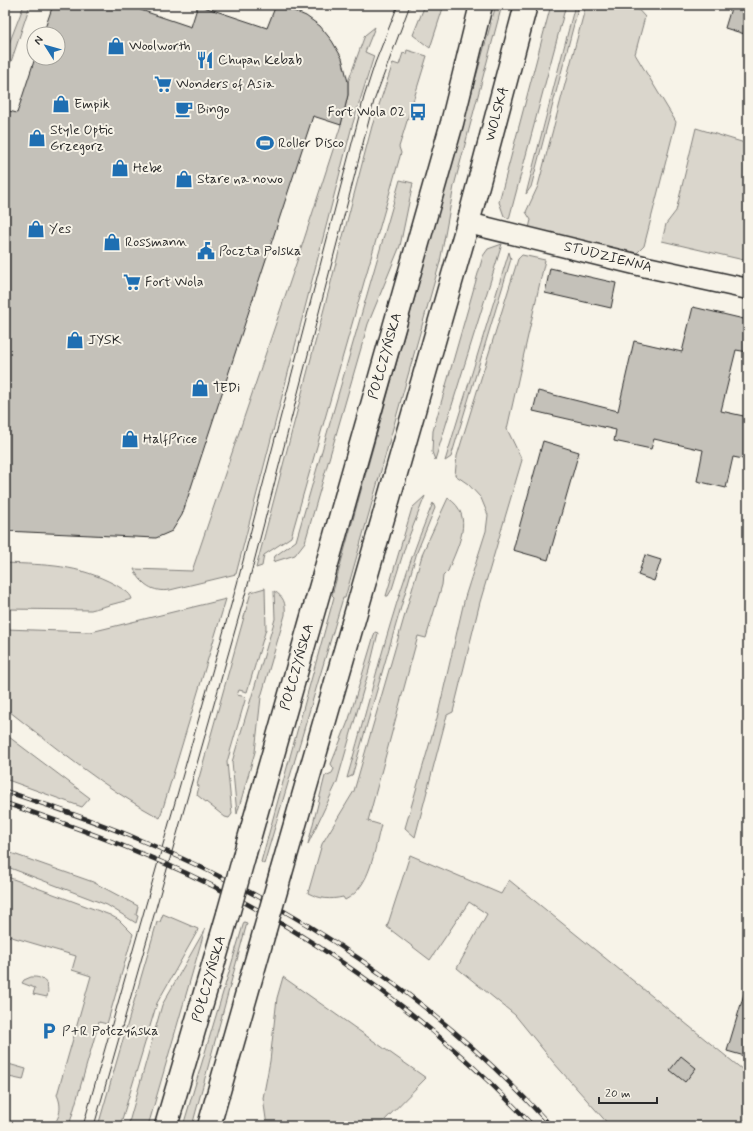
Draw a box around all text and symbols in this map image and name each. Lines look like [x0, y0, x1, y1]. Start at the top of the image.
north arrow [26, 26, 66, 66]
text: N [31, 33, 47, 48]
shop icon: Woolworth [106, 36, 126, 56]
place label: Woolworth [129, 37, 191, 55]
restaurant icon: Chupan Kebab [195, 50, 215, 70]
place label: Chupan Kebab [218, 51, 302, 69]
supermarket icon: Wonders of Asia [153, 74, 173, 94]
place label: Wonders of Asia [176, 75, 275, 93]
street label: WOLSKA [481, 84, 513, 143]
shop icon: Empik [51, 94, 71, 114]
place label: Empik [74, 95, 110, 113]
cafe icon: Bingo [174, 99, 194, 119]
place label: Bingo [197, 100, 230, 119]
bus stop icon: Fort Wola 02 [408, 102, 428, 122]
place label: Fort Wola 02 [327, 103, 405, 121]
place label: Style Optic Grzegorz [50, 121, 113, 155]
shop icon: Style Optic Grzegorz [27, 128, 47, 148]
sports icon: Roller Disco [255, 133, 275, 153]
place label: Roller Disco [278, 134, 344, 152]
shop icon: Hebe [110, 158, 130, 178]
place label: Hebe [133, 159, 163, 177]
shop icon: Stare na nowo [174, 169, 194, 189]
place label: Stare na nowo [197, 170, 283, 188]
shop icon: Yes [26, 219, 46, 239]
place label: Yes [49, 220, 71, 238]
shop icon: Rossmann [102, 232, 122, 252]
place label: Rossmann [125, 233, 187, 251]
street label: STUDZIENNA [562, 237, 654, 277]
public building icon: Poczta Polska [196, 241, 216, 261]
place label: Poczta Polska [219, 242, 301, 260]
supermarket icon: Fort Wola [122, 272, 142, 292]
place label: Fort Wola [145, 273, 204, 291]
street label: POŁCZYŃSKA [364, 311, 406, 401]
shop icon: JYSK [65, 330, 85, 350]
place label: JYSK [88, 331, 122, 349]
shop icon: TEDi [190, 378, 210, 398]
place label: TEDi [213, 379, 240, 397]
shop icon: HalfPrice [120, 429, 140, 449]
place label: HalfPrice [143, 430, 197, 448]
street label: POŁCZYŃSKA [276, 622, 318, 712]
street label: POŁCZYŃSKA [188, 934, 230, 1024]
parking icon: P+R Połczyńska [39, 1021, 59, 1041]
place label: P+R Połczyńska [62, 1022, 159, 1040]
scale bar [599, 1079, 657, 1105]
text: 20 m [605, 1086, 631, 1102]

